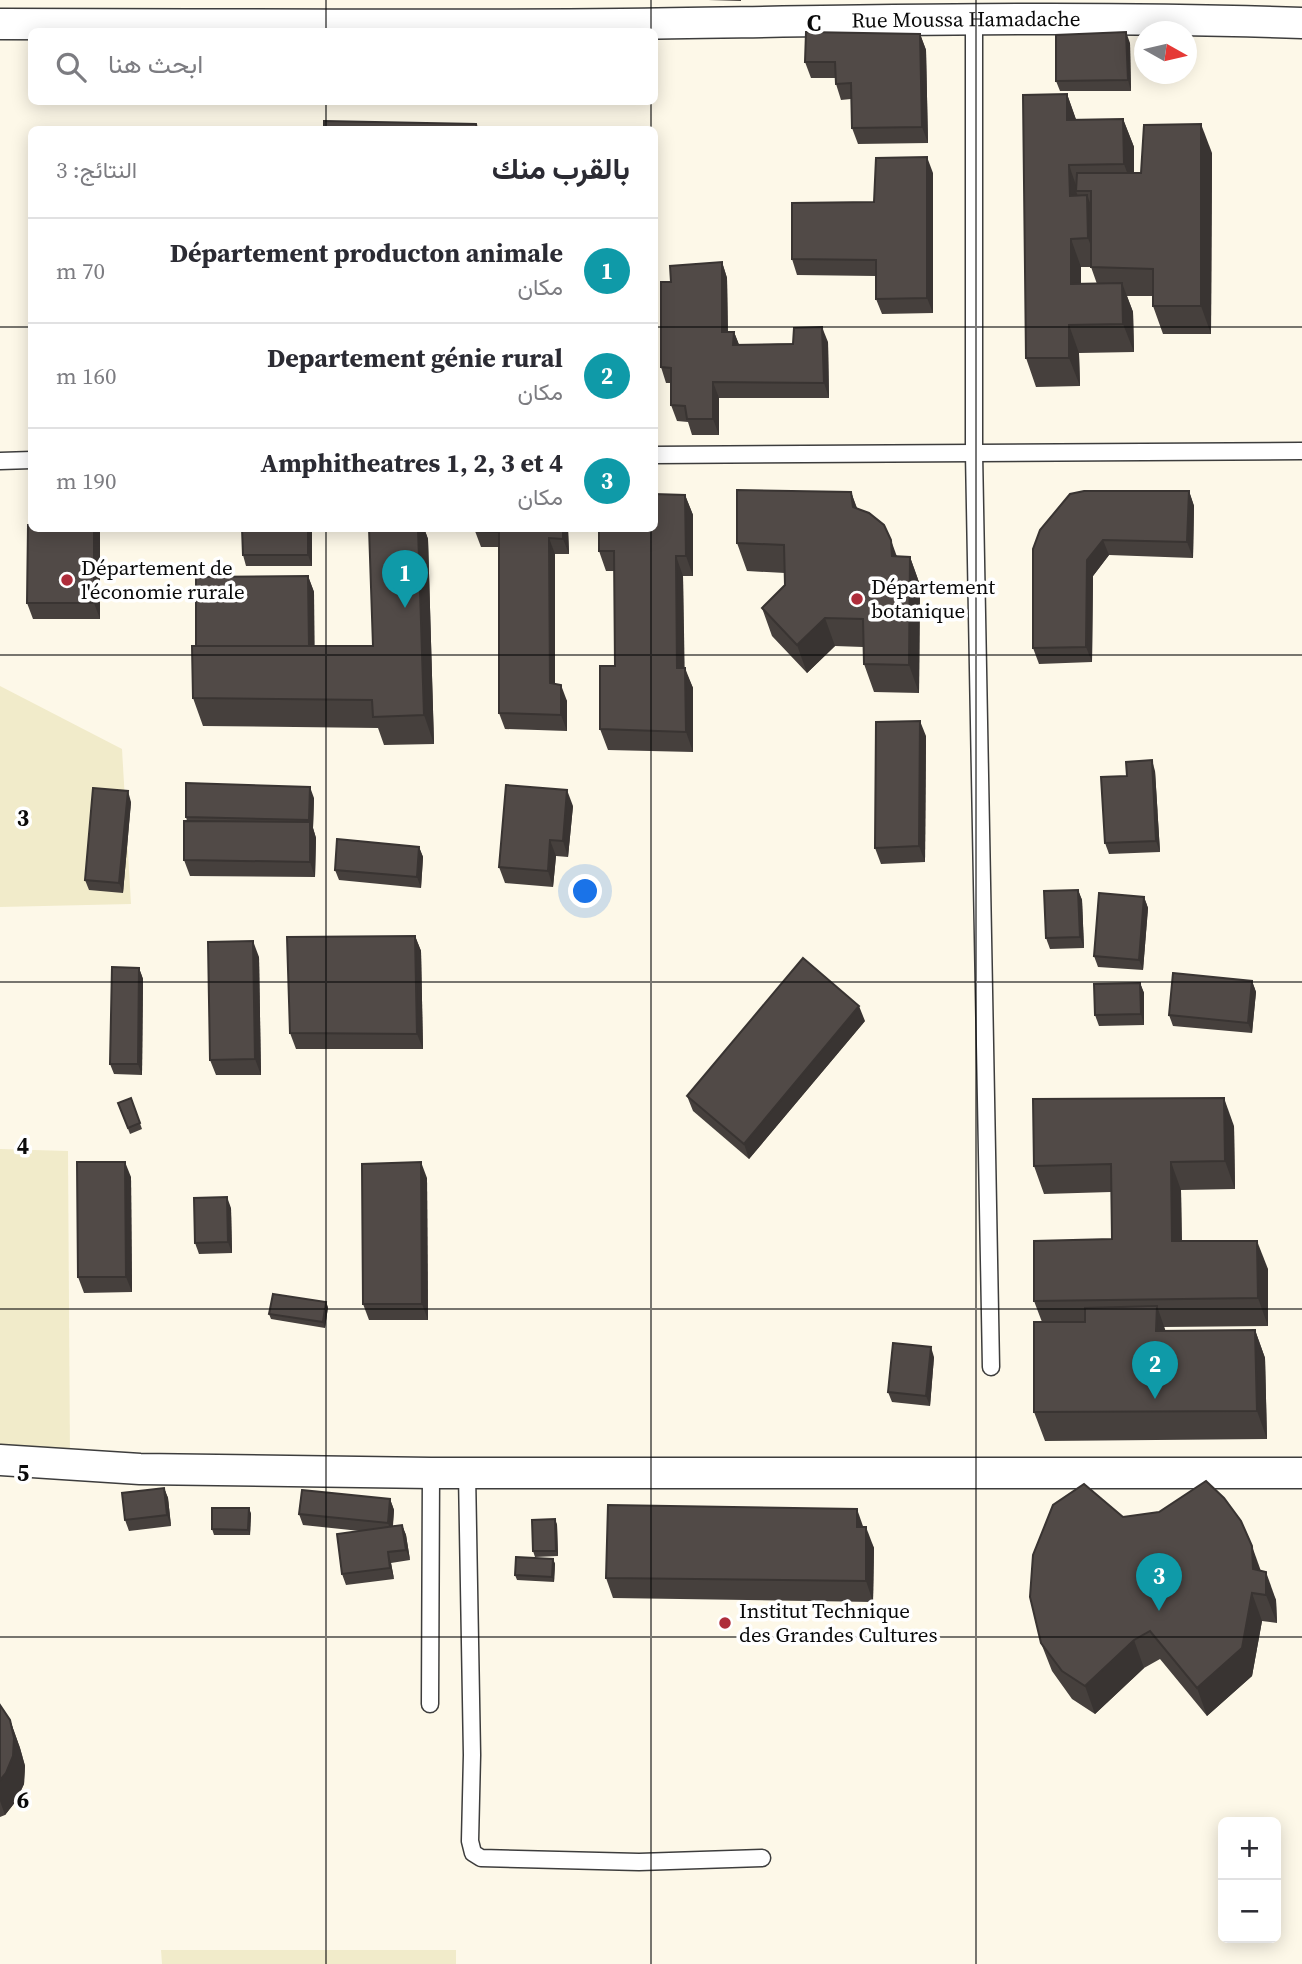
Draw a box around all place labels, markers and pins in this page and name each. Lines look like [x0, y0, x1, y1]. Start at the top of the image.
pin: 1 [382, 550, 428, 608]
place label: Département de l'économie rurale [81, 553, 245, 606]
marker: Département de l'économie rurale [59, 572, 75, 588]
place label: Département botanique [871, 572, 995, 625]
marker: Département botanique [849, 591, 865, 607]
pin: 2 [1132, 1341, 1178, 1399]
pin: 3 [1136, 1553, 1182, 1611]
place label: Institut Technique des Grandes Cultures [739, 1596, 938, 1649]
marker: Institut Technique des Grandes Cultures [717, 1615, 733, 1631]

